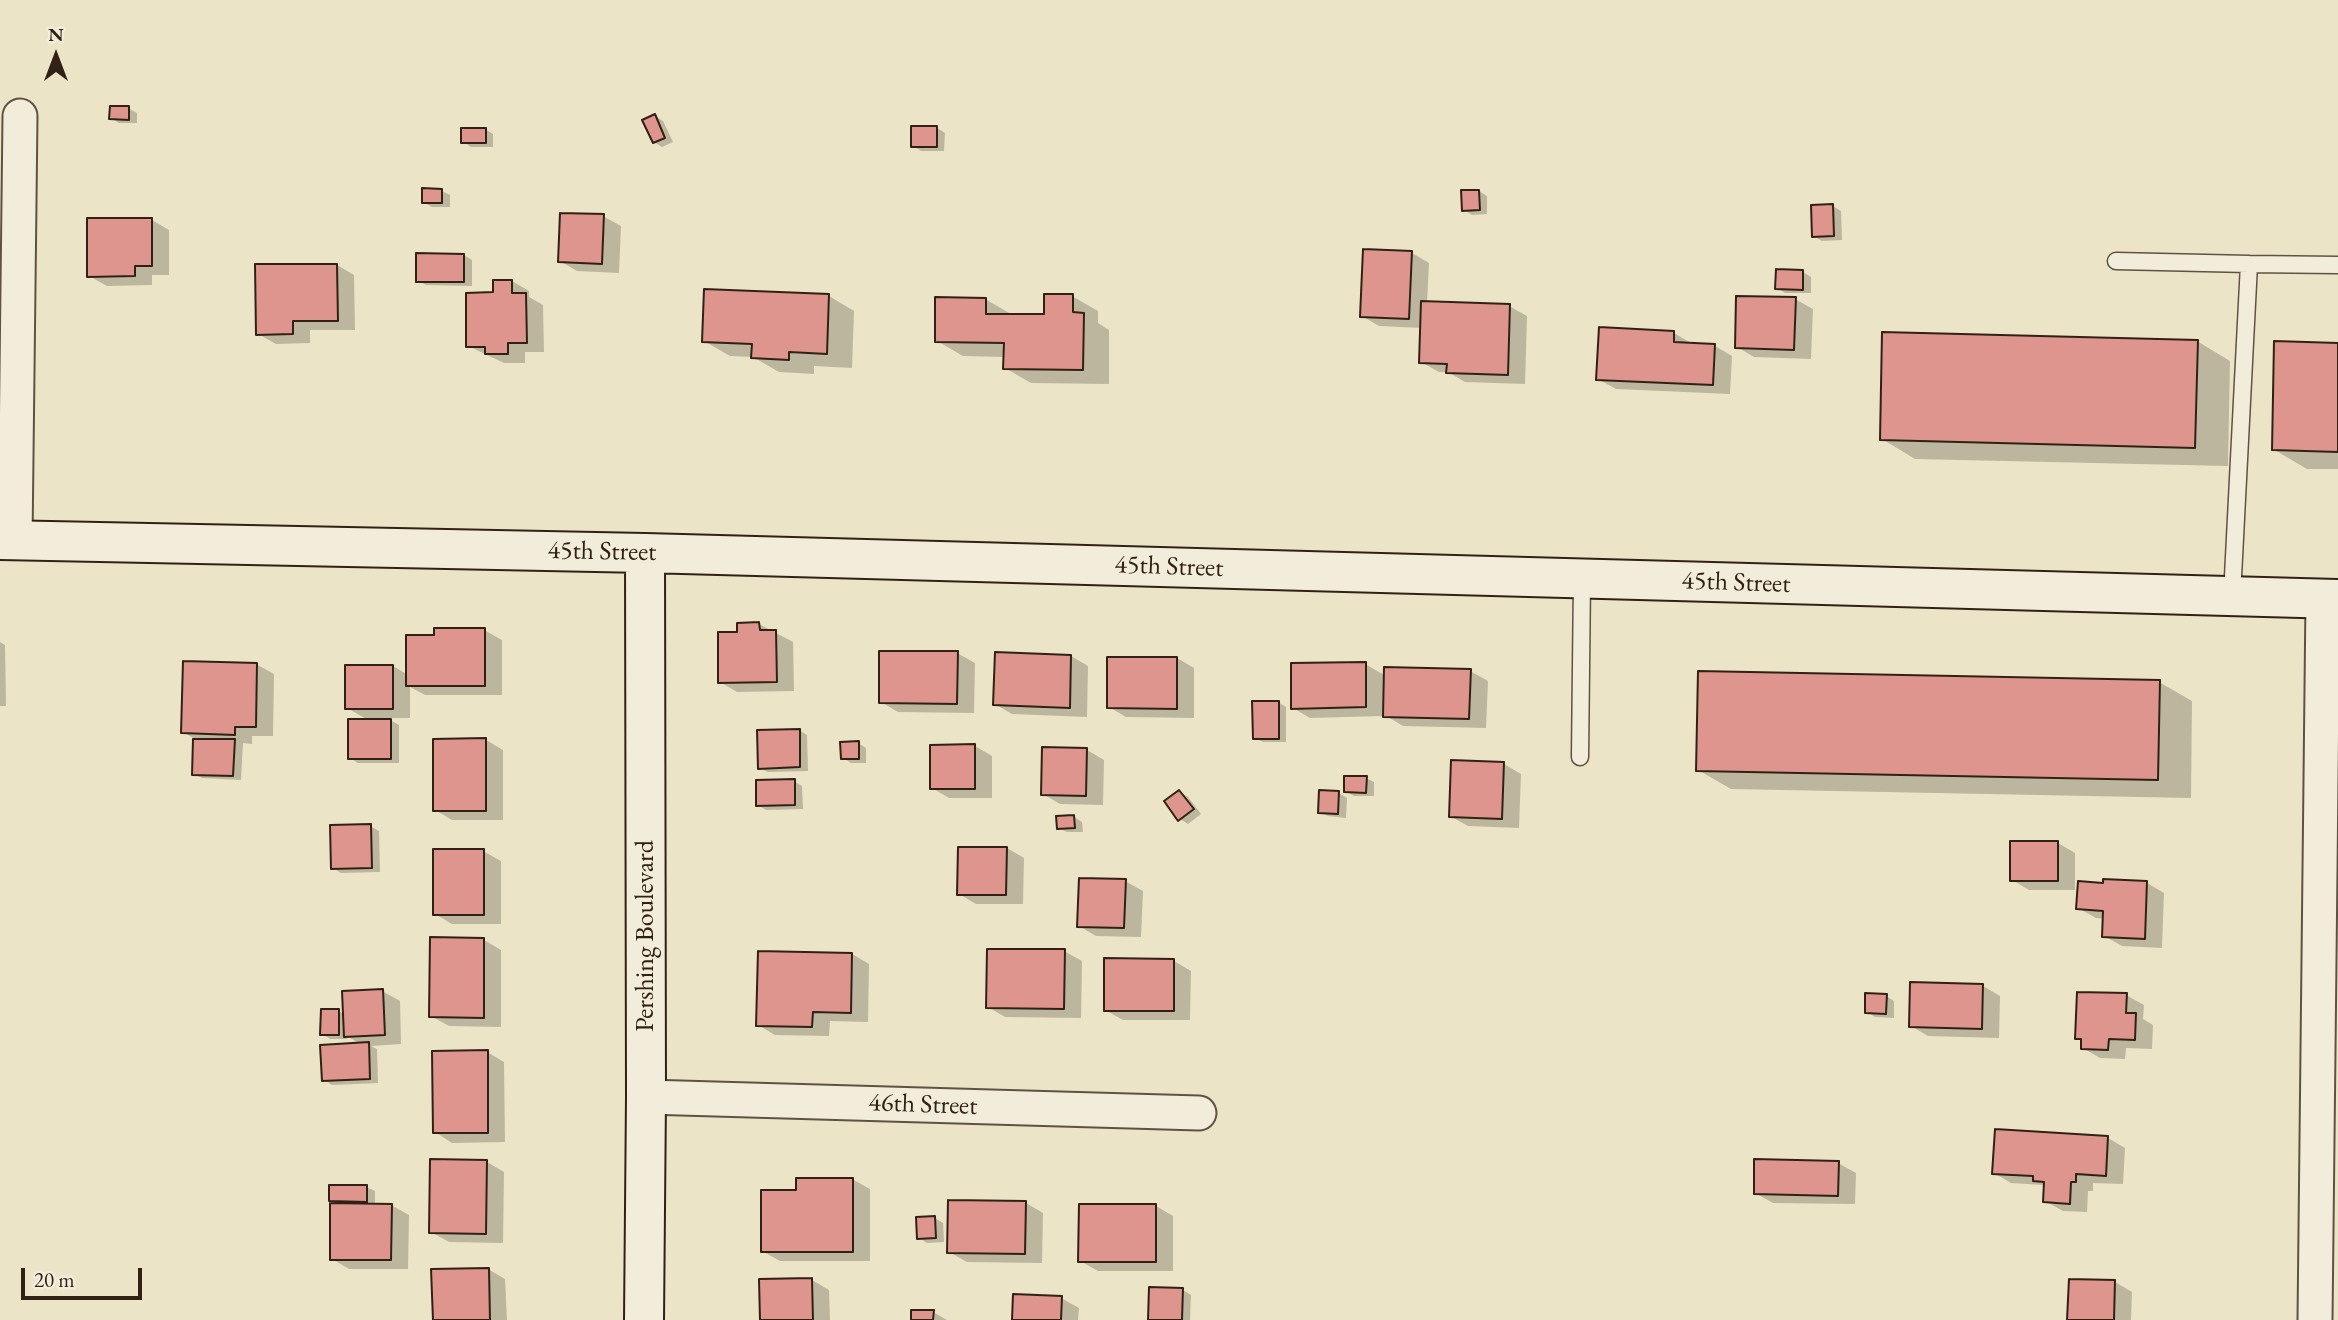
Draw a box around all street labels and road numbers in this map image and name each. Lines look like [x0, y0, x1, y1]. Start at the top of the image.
street label: 45th Street [547, 535, 657, 569]
street label: 45th Street [1114, 550, 1224, 584]
street label: 45th Street [1681, 566, 1791, 600]
street label: Pershing Boulevard [630, 840, 662, 1032]
street label: 46th Street [868, 1088, 978, 1122]

